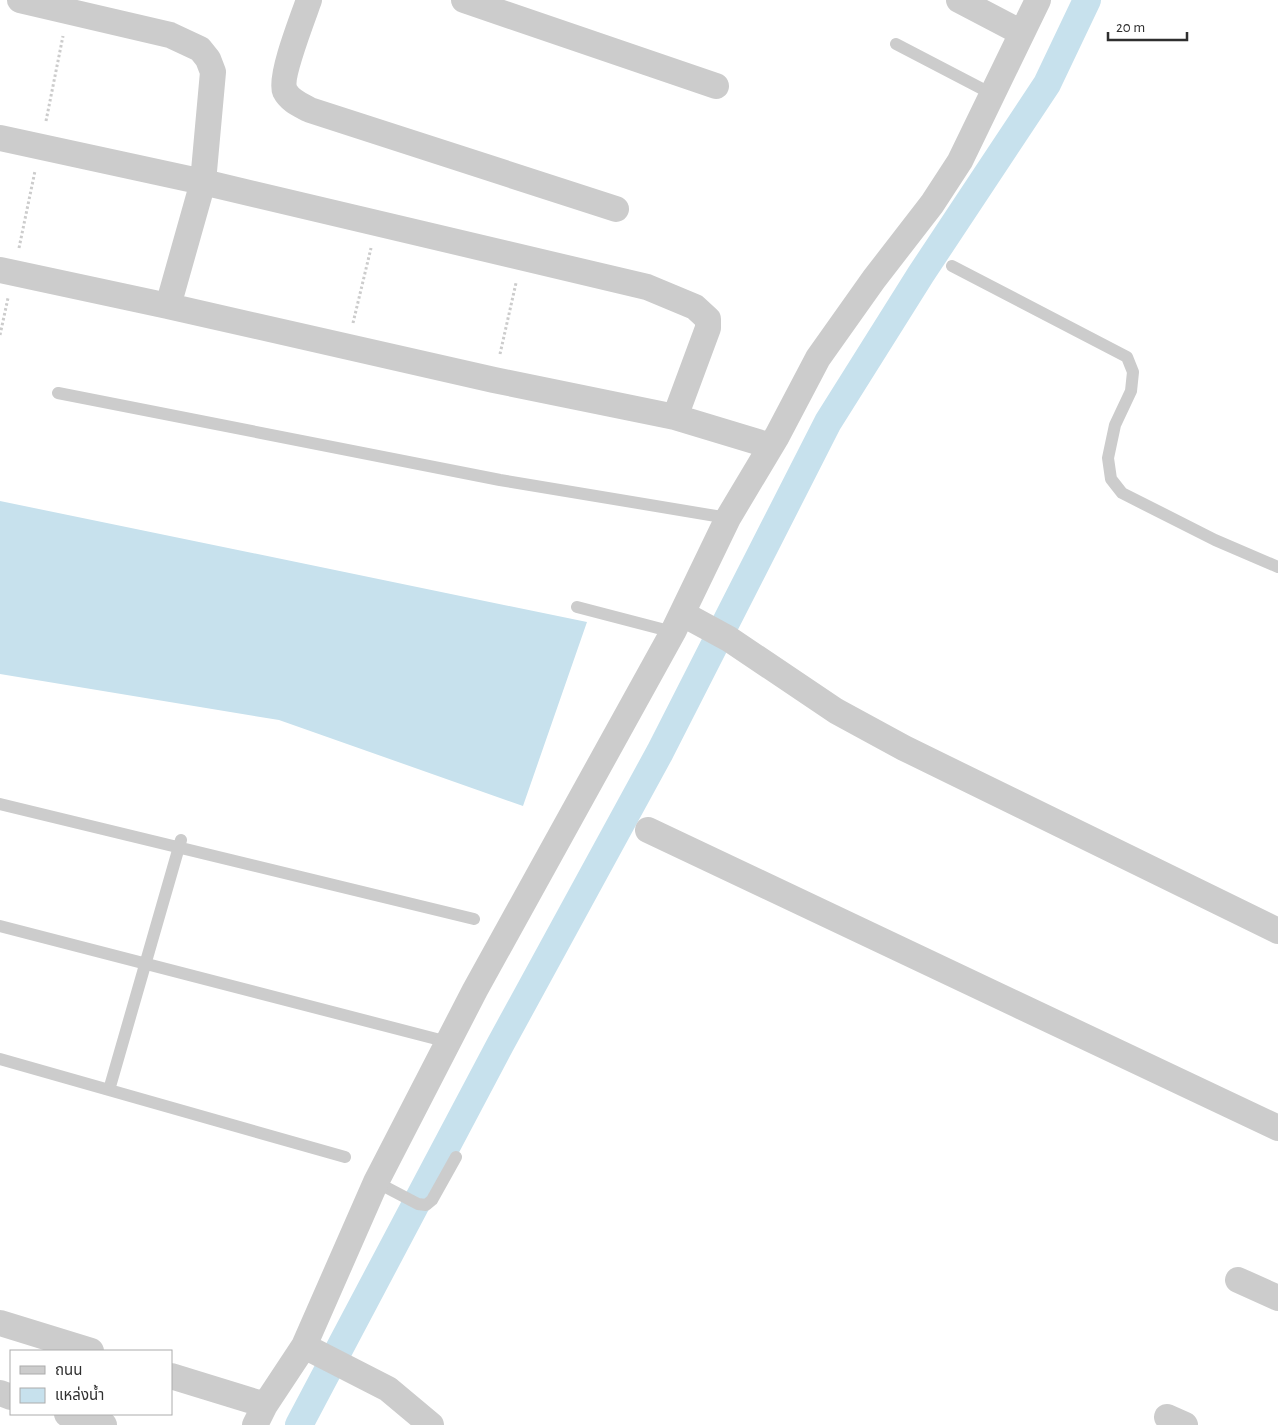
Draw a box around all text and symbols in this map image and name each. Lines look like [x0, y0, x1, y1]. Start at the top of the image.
scale bar [1108, 10, 1187, 42]
text: 20 m [1116, 20, 1145, 35]
legend [10, 1350, 172, 1415]
text: ถนน [55, 1363, 82, 1378]
text: แหล่งน้ำ [55, 1384, 104, 1403]

